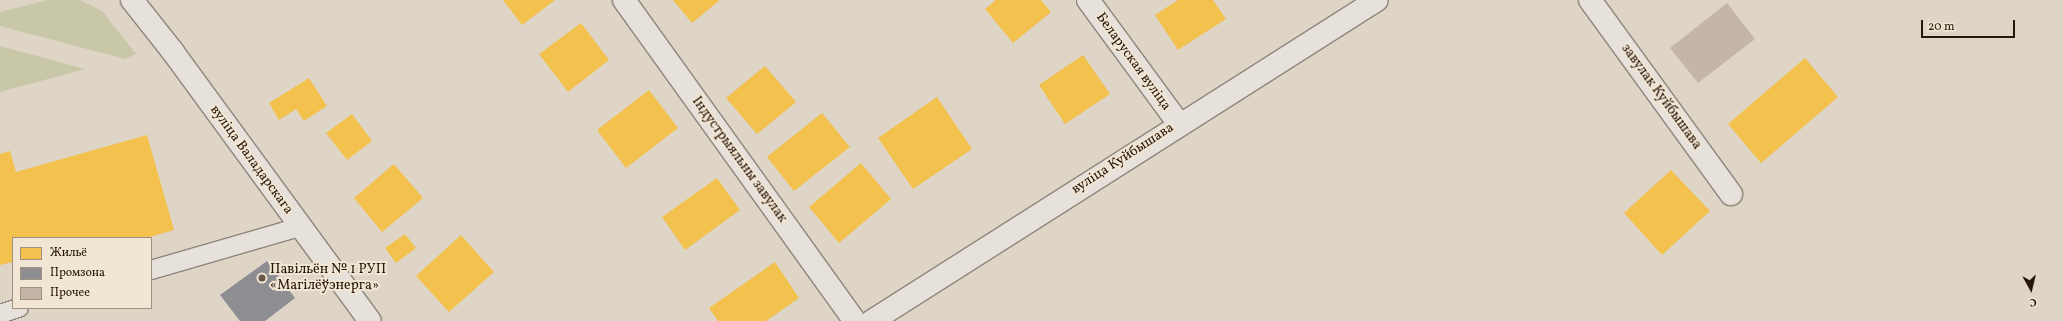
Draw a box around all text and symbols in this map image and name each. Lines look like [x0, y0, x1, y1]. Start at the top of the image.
street label: Беларуская вуліца [1092, 10, 1174, 114]
scale bar [1923, 12, 2017, 38]
text: 20 m [1928, 19, 1955, 35]
street label: завулак Куйбышава [1617, 41, 1705, 153]
street label: Індустрыяльны завулак [688, 94, 790, 226]
street label: вуліца Валадарскага [206, 102, 296, 218]
street label: вуліца Куйбышава [1069, 120, 1177, 198]
legend [12, 237, 152, 309]
text: Жильё [50, 245, 87, 261]
place label: Павільён № 1 РУП «Магілёўэнерга» [270, 262, 386, 294]
text: Промзона [50, 265, 105, 281]
north arrow [2011, 269, 2051, 309]
marker: Павільён № 1 РУП «Магілёўэнерга» [257, 273, 267, 283]
text: Прочее [50, 285, 90, 301]
text: С [2028, 293, 2037, 309]

